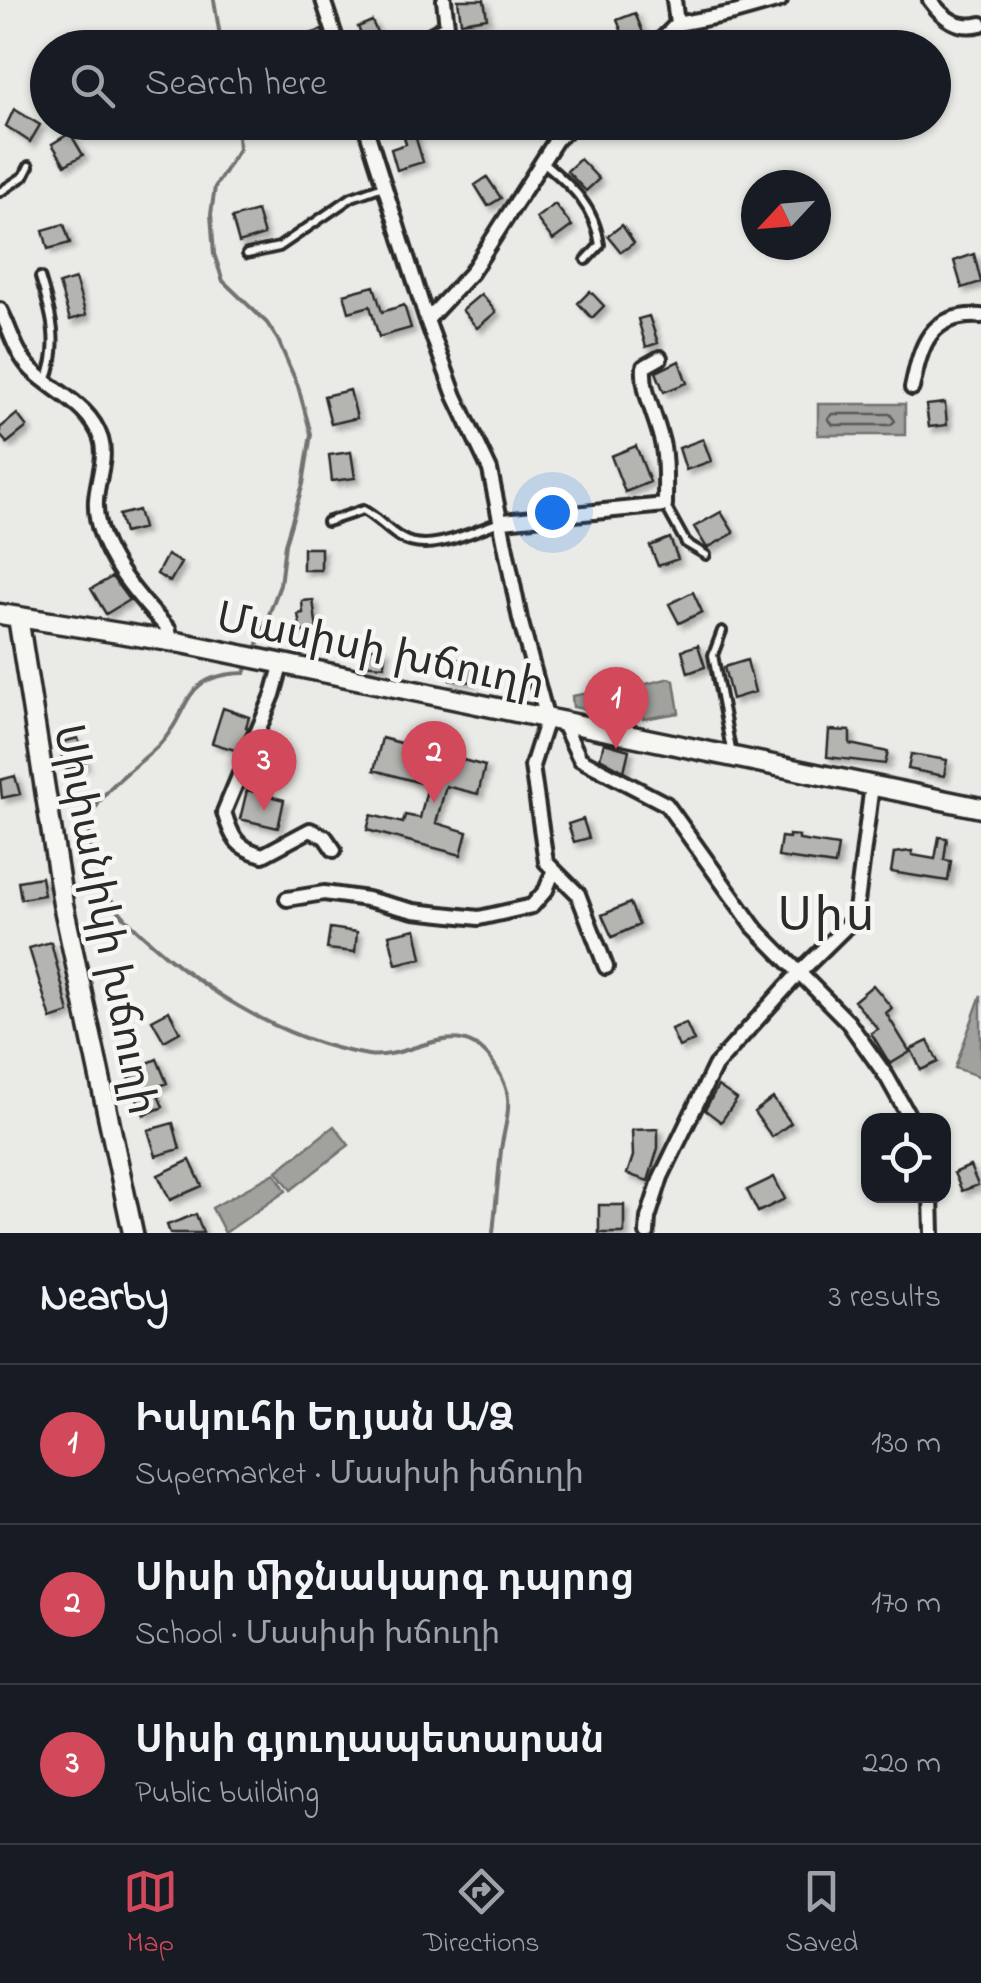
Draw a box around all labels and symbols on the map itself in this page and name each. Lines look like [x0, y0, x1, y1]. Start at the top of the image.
north arrow [741, 170, 831, 260]
your location [527, 487, 578, 538]
street label: Մասիսի խճուղի [210, 589, 550, 718]
pin: 1 [584, 666, 648, 749]
street label: Սիփանիկի խճուղի [35, 720, 170, 1120]
pin: 2 [402, 720, 466, 803]
pin: 3 [232, 728, 296, 811]
district label: Սիս [777, 883, 877, 953]

